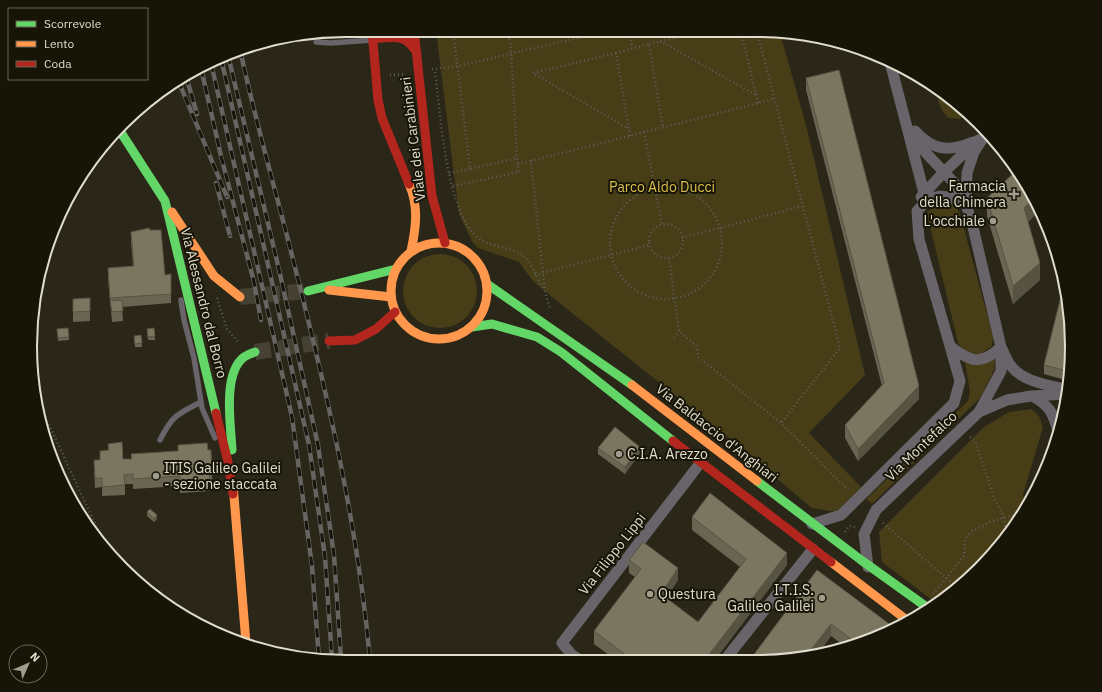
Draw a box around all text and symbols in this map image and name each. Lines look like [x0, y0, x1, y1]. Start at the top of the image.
legend [8, 8, 148, 80]
text: Scorrevole [44, 16, 102, 31]
text: Lento [44, 36, 74, 51]
text: Coda [44, 56, 72, 71]
street label: Viale dei Carabinieri [396, 76, 430, 202]
place label: Farmacia della Chimera [919, 177, 1007, 211]
park label: Parco Aldo Ducci [609, 178, 715, 196]
marker: Farmacia della Chimera [1009, 189, 1019, 199]
place label: L'occhiale [924, 212, 985, 230]
marker: L'occhiale [988, 216, 998, 226]
street label: Via Alessandro dal Borro [177, 226, 231, 380]
street label: Via Baldaccio d'Anghiari [652, 380, 782, 486]
street label: Via Montefalco [881, 407, 961, 485]
place label: C.I.A. Arezzo [627, 445, 708, 463]
marker: C.I.A. Arezzo [614, 449, 624, 459]
place label: ITIS Galileo Galilei - sezione staccata [164, 459, 281, 493]
marker: ITIS Galileo Galilei - sezione staccata [151, 471, 161, 481]
street label: Via Filippo Lippi [574, 509, 650, 599]
place label: I.T.I.S. Galileo Galilei [727, 581, 814, 615]
place label: Questura [658, 585, 716, 603]
marker: Questura [645, 589, 655, 599]
marker: I.T.I.S. Galileo Galilei [817, 593, 827, 603]
north arrow [8, 644, 48, 684]
text: N [27, 649, 43, 665]

